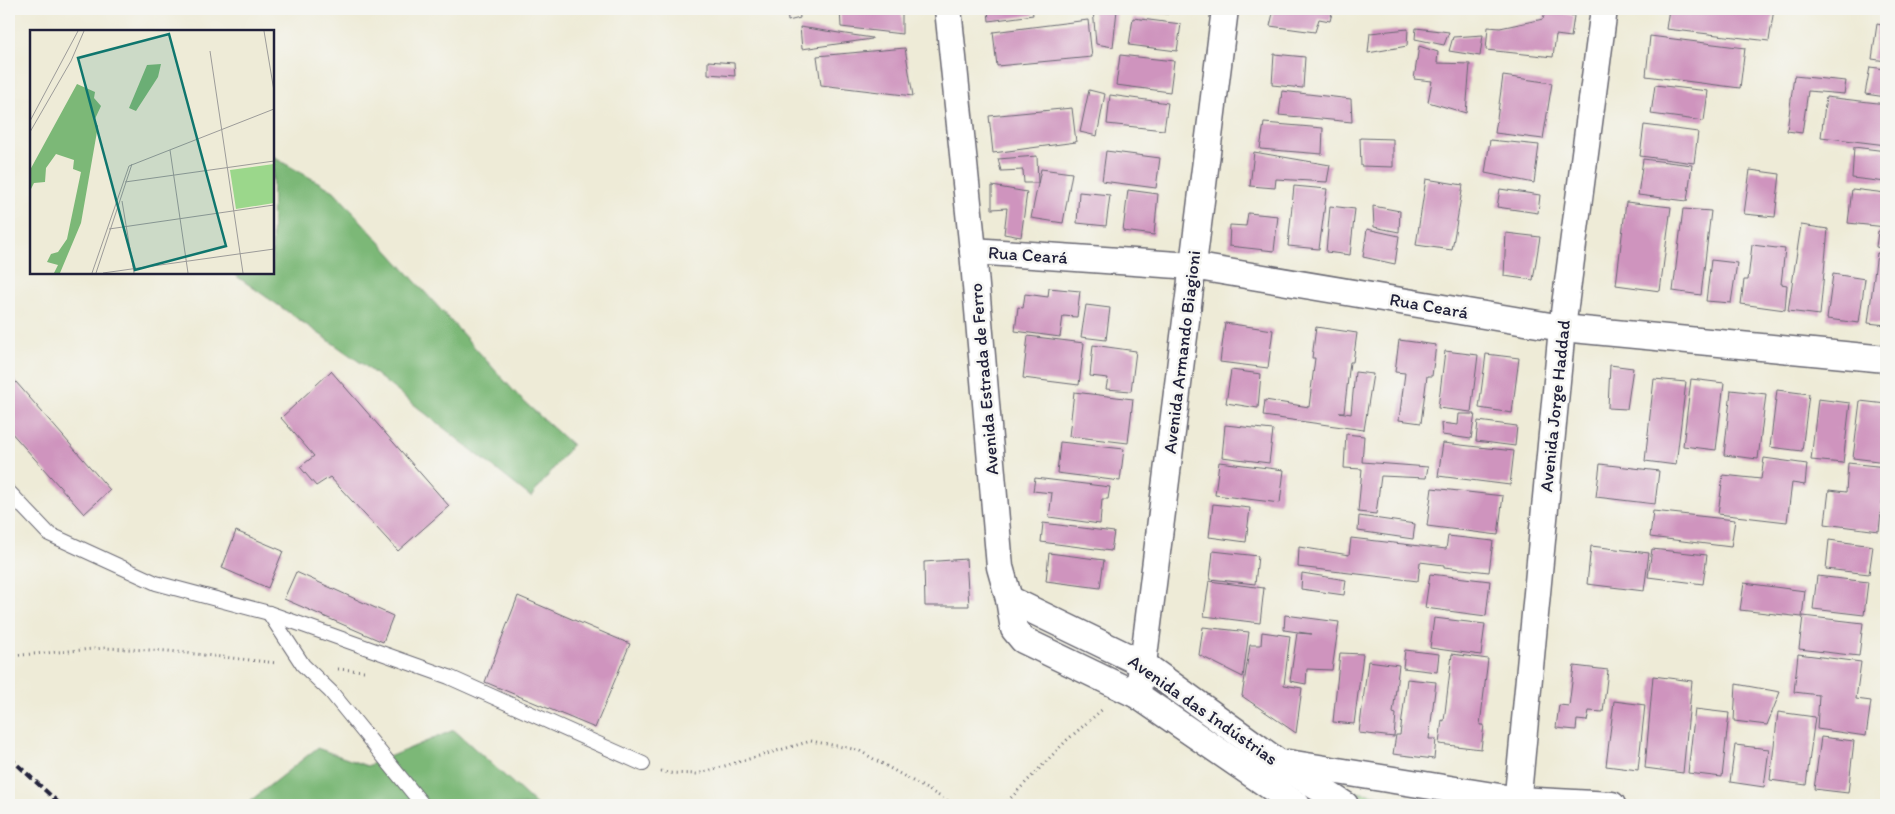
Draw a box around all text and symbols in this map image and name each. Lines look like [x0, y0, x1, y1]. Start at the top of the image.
inset map [30, 30, 274, 274]
street label: Rua Ceará [987, 241, 1069, 269]
street label: Avenida Armando Biagioni [1159, 249, 1205, 455]
street label: Avenida Estrada de Ferro [965, 282, 1003, 476]
street label: Rua Ceará [1388, 288, 1471, 324]
street label: Avenida Jorge Haddad [1535, 319, 1575, 493]
street label: Avenida das Indústrias [1124, 650, 1282, 770]

